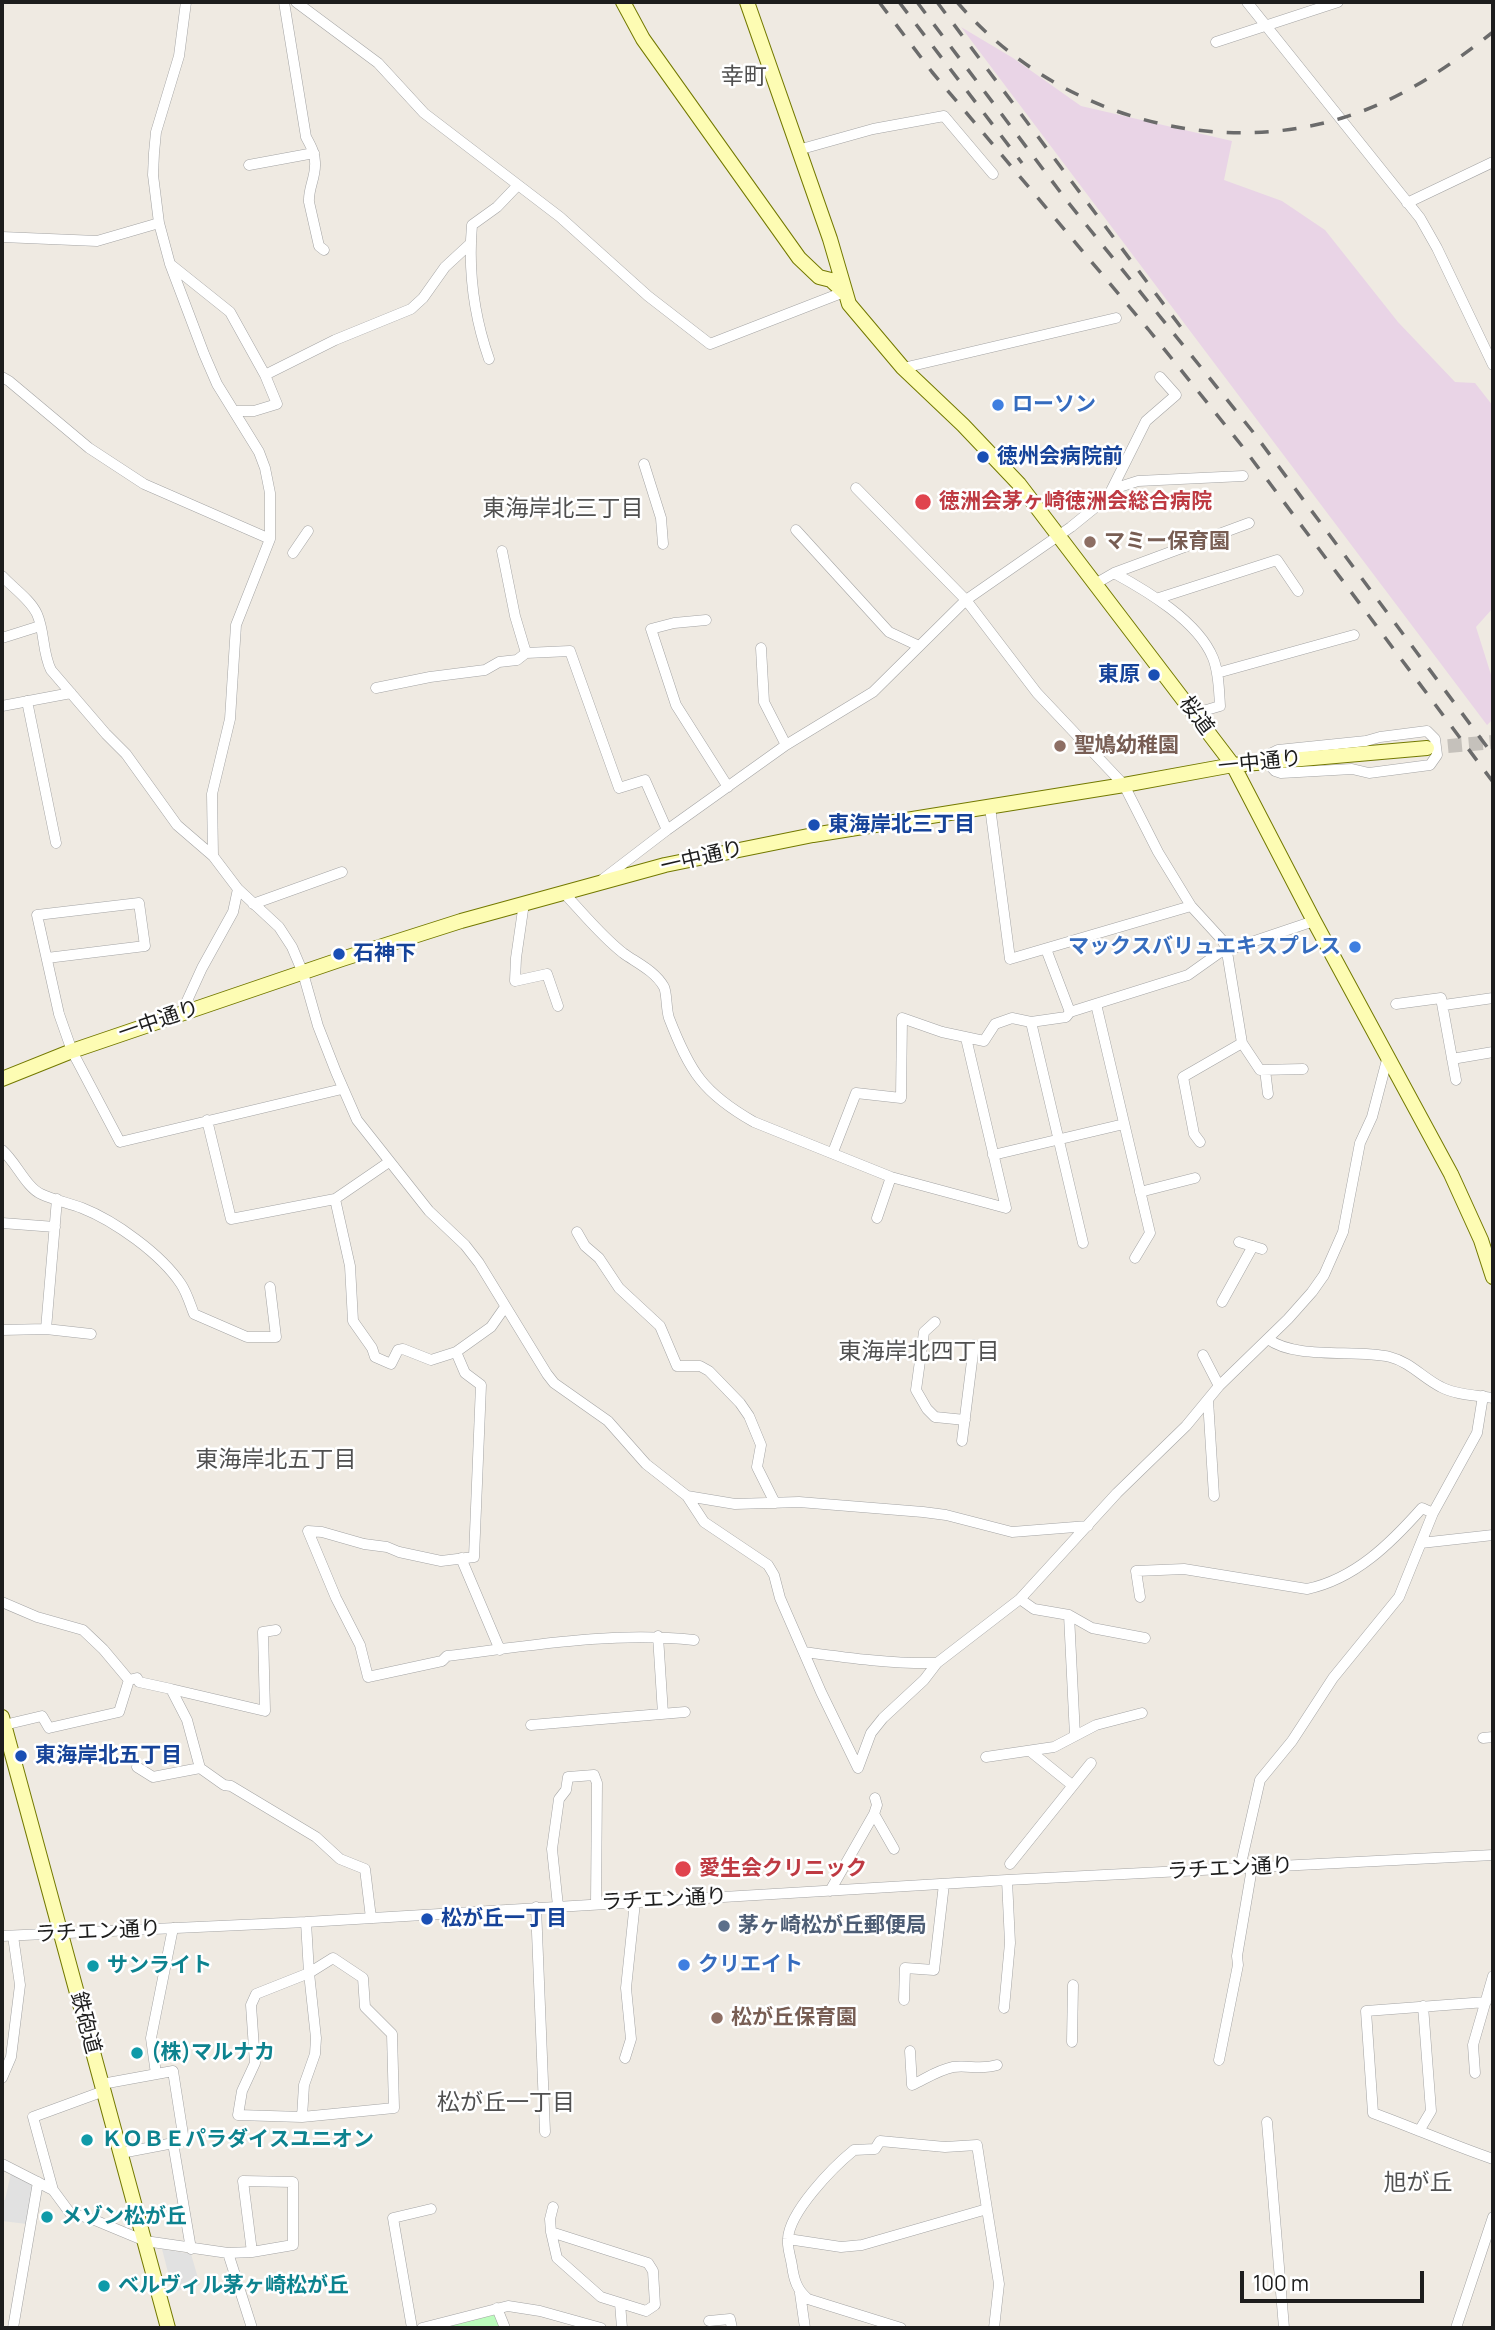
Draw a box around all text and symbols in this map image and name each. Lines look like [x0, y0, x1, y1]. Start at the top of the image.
district label: 幸町 [721, 64, 767, 92]
place label: ローソン [1012, 392, 1096, 418]
marker: ローソン [990, 397, 1006, 413]
place label: 徳州会病院前 [997, 444, 1123, 470]
marker: 徳州会病院前 [975, 449, 991, 465]
place label: 徳洲会茅ヶ崎徳洲会総合病院 [939, 489, 1212, 515]
marker: 徳洲会茅ヶ崎徳洲会総合病院 [913, 492, 933, 512]
district label: 東海岸北三丁目 [483, 496, 643, 524]
place label: マミー保育園 [1104, 529, 1230, 555]
marker: マミー保育園 [1082, 534, 1098, 550]
place label: 東原 [1098, 662, 1140, 688]
marker: 東原 [1146, 667, 1162, 683]
street label: 桜道 [1173, 692, 1219, 740]
place label: 聖鳩幼稚園 [1074, 733, 1179, 759]
marker: 聖鳩幼稚園 [1052, 738, 1068, 754]
street label: 一中通り [1217, 746, 1303, 780]
place label: 東海岸北三丁目 [828, 812, 975, 838]
marker: 東海岸北三丁目 [806, 817, 822, 833]
street label: 一中通り [658, 836, 746, 880]
place label: マックスバリュエキスプレス [1068, 934, 1341, 960]
marker: マックスバリュエキスプレス [1347, 939, 1363, 955]
place label: 石神下 [353, 941, 416, 967]
marker: 石神下 [331, 946, 347, 962]
street label: 一中通り [115, 995, 203, 1047]
district label: 東海岸北四丁目 [839, 1339, 999, 1367]
district label: 東海岸北五丁目 [196, 1447, 356, 1475]
place label: 東海岸北五丁目 [35, 1743, 182, 1769]
marker: 東海岸北五丁目 [13, 1748, 29, 1764]
street label: ラチエン通り [1166, 1853, 1294, 1885]
place label: 愛生会クリニック [699, 1856, 867, 1882]
marker: 愛生会クリニック [673, 1859, 693, 1879]
street label: ラチエン通り [600, 1884, 728, 1916]
place label: 松が丘一丁目 [441, 1906, 567, 1932]
marker: 松が丘一丁目 [419, 1911, 435, 1927]
place label: 茅ヶ崎松が丘郵便局 [738, 1913, 927, 1939]
street label: ラチエン通り [34, 1916, 162, 1948]
marker: 茅ヶ崎松が丘郵便局 [716, 1918, 732, 1934]
place label: クリエイト [698, 1952, 803, 1978]
place label: サンライト [107, 1953, 212, 1979]
marker: クリエイト [676, 1957, 692, 1973]
marker: サンライト [85, 1958, 101, 1974]
street label: 鉄砲道 [65, 1989, 105, 2057]
place label: 松が丘保育園 [731, 2005, 857, 2031]
marker: 松が丘保育園 [709, 2010, 725, 2026]
place label: (株)マルナカ [151, 2040, 275, 2066]
marker: (株)マルナカ [129, 2045, 145, 2061]
district label: 松が丘一丁目 [437, 2090, 575, 2118]
place label: ＫＯＢＥパラダイスユニオン [101, 2127, 374, 2153]
marker: ＫＯＢＥパラダイスユニオン [79, 2132, 95, 2148]
district label: 旭が丘 [1384, 2170, 1452, 2198]
place label: メゾン松が丘 [61, 2204, 187, 2230]
marker: メゾン松が丘 [39, 2209, 55, 2225]
scale bar [1243, 2256, 1427, 2300]
text: 100 m [1253, 2269, 1309, 2297]
place label: ベルヴィル茅ヶ崎松が丘 [118, 2273, 349, 2299]
marker: ベルヴィル茅ヶ崎松が丘 [96, 2278, 112, 2294]

